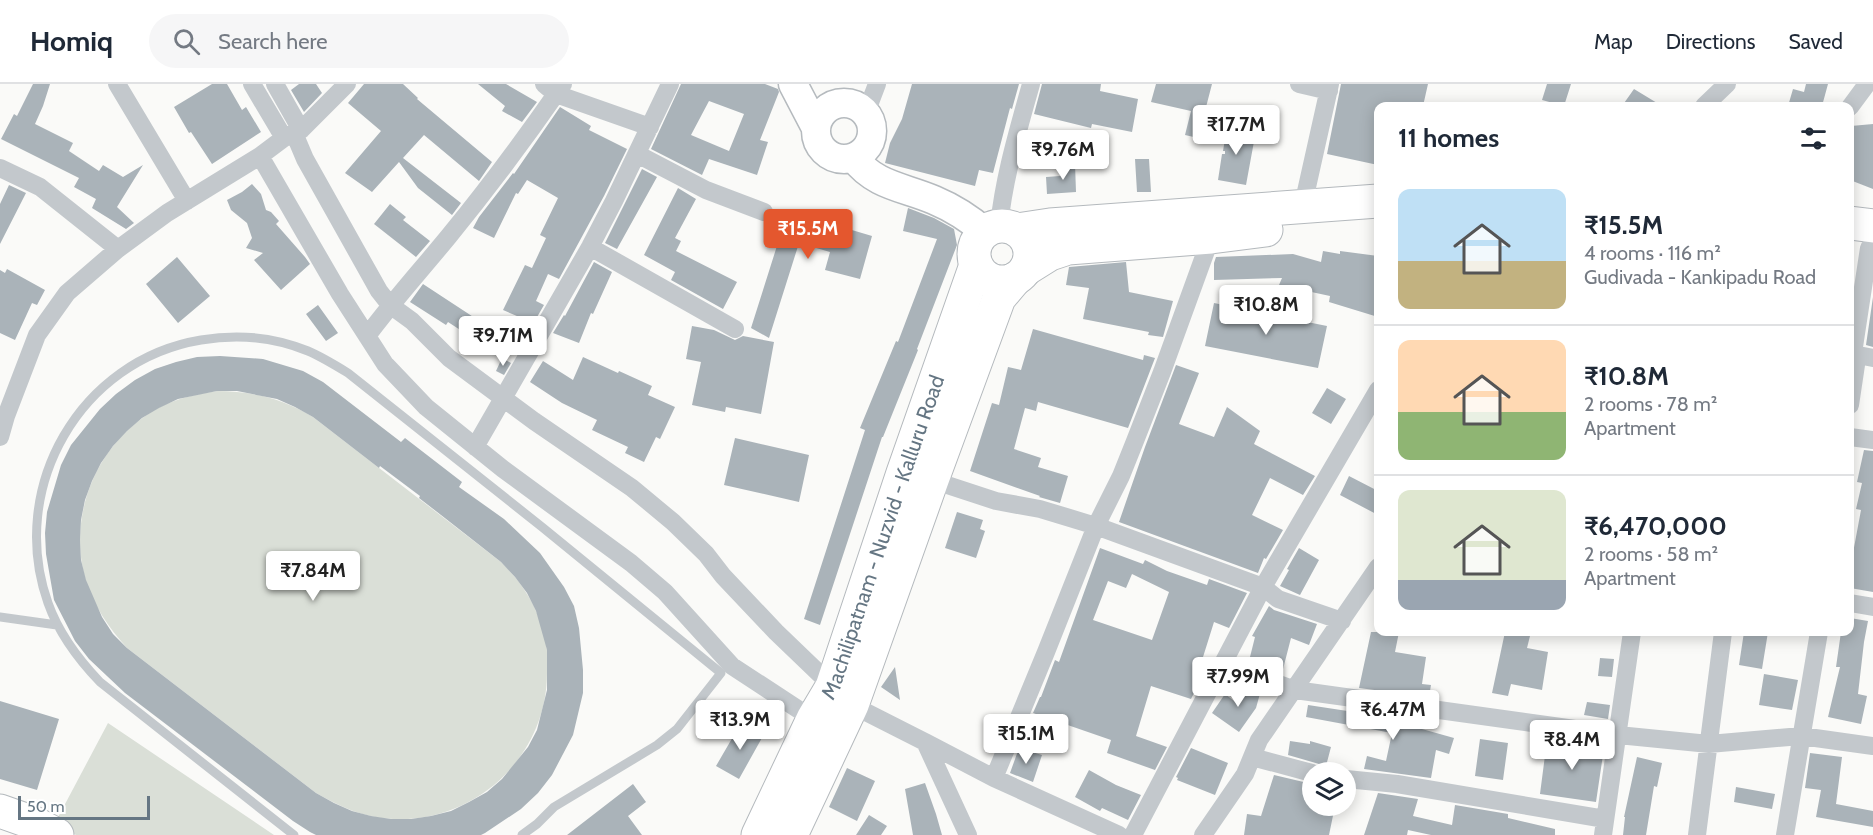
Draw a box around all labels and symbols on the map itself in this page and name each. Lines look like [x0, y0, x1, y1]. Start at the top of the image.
pin: ₹17.7M [1187, 105, 1285, 156]
pin: ₹9.76M [1014, 130, 1112, 181]
pin: ₹15.5M [759, 209, 857, 260]
pin: ₹10.8M [1217, 285, 1315, 336]
pin: ₹9.71M [454, 316, 552, 367]
street label: Machilipatnam - Nuzvid - Kalluru Road [815, 372, 949, 704]
pin: ₹7.84M [264, 551, 362, 602]
pin: ₹7.99M [1189, 657, 1287, 708]
pin: ₹6.47M [1344, 690, 1442, 741]
pin: ₹13.9M [691, 700, 789, 751]
pin: ₹15.1M [977, 714, 1075, 765]
pin: ₹8.4M [1530, 720, 1614, 771]
scale bar [18, 793, 150, 820]

